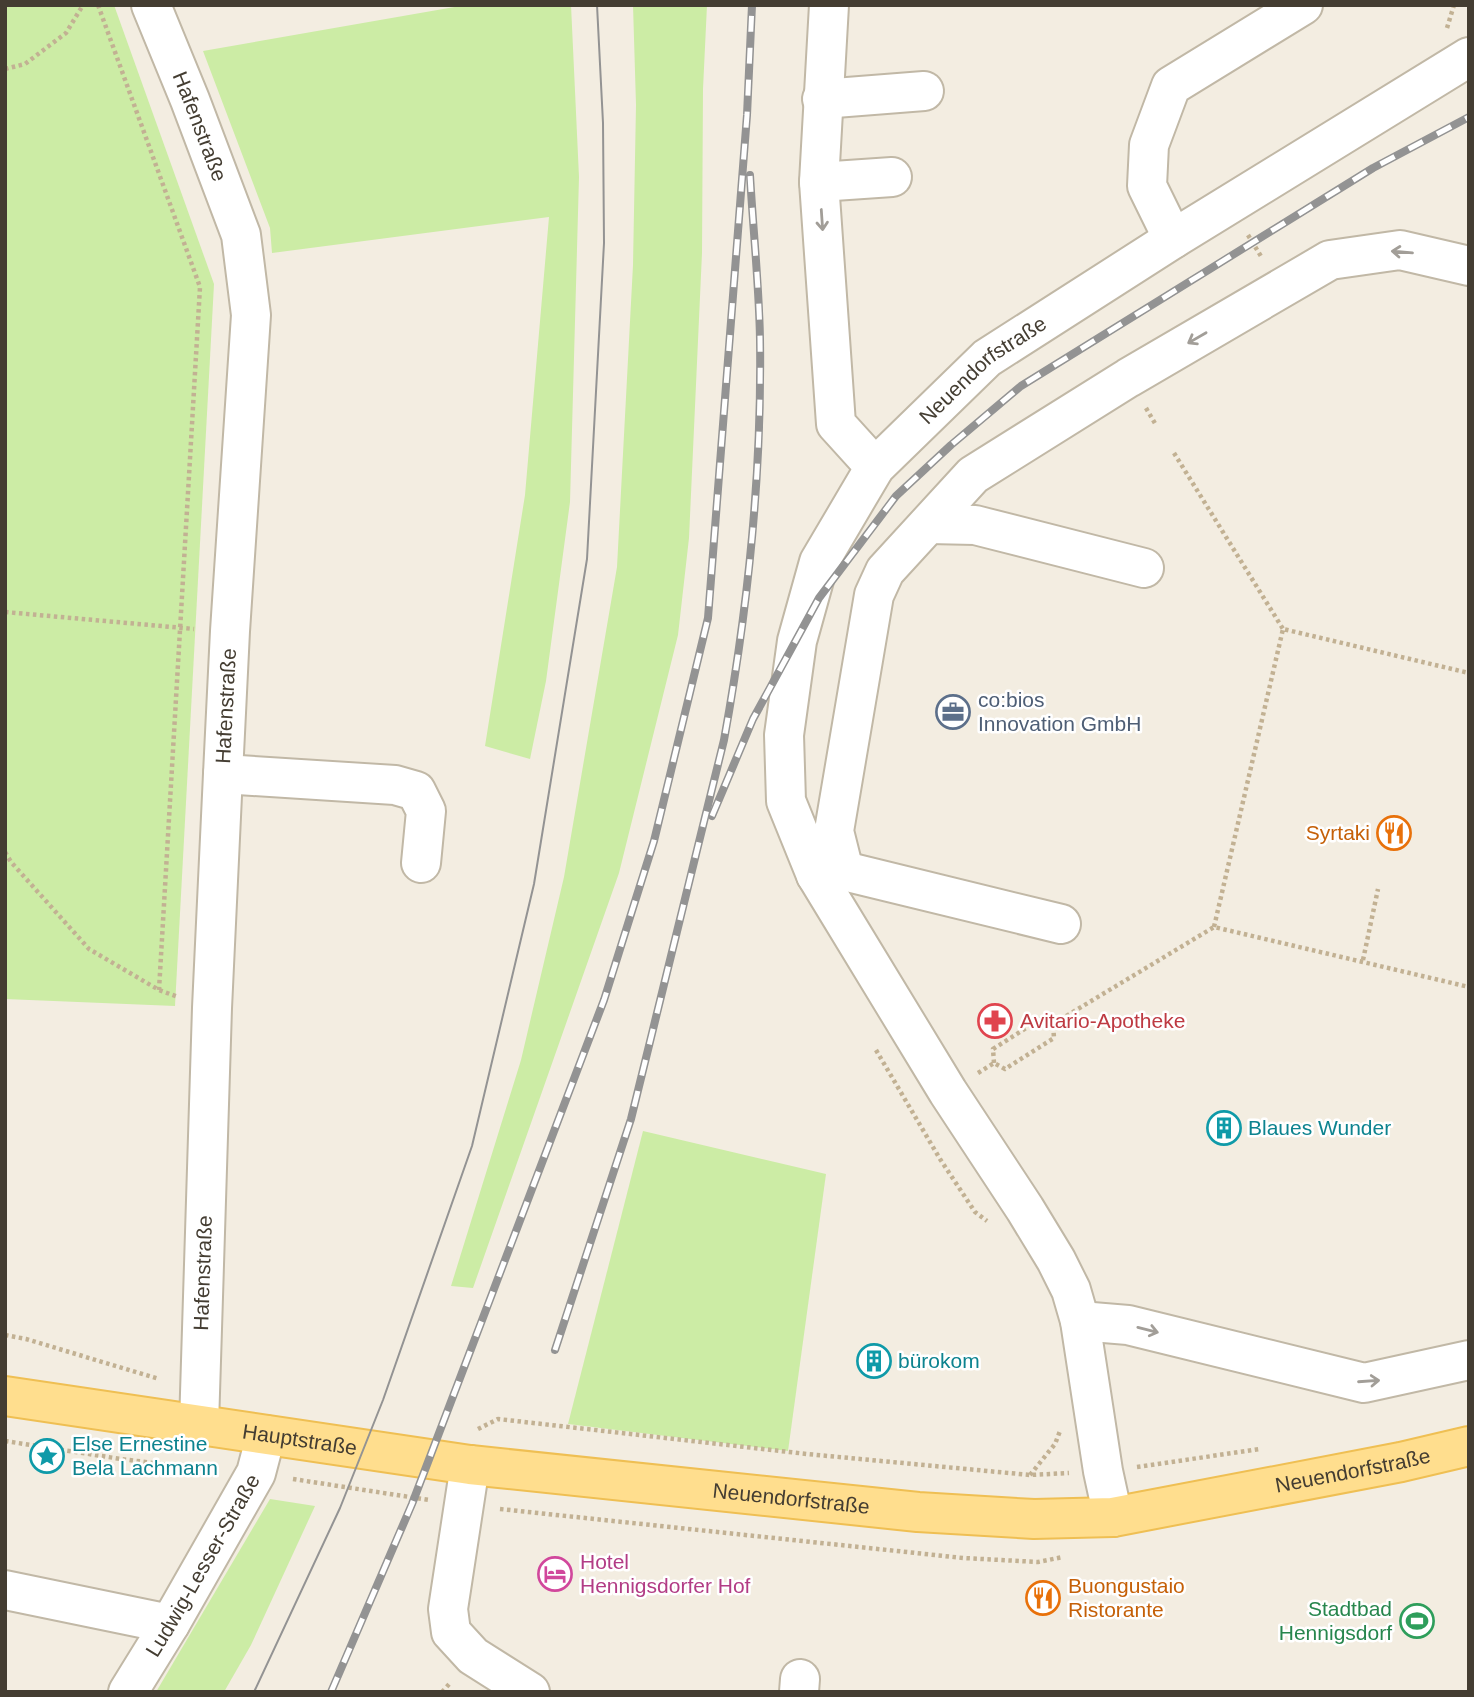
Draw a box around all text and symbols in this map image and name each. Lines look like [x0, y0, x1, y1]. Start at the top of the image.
street label: Hafenstraße [169, 68, 232, 184]
one-way arrow [815, 208, 828, 231]
one-way arrow [1391, 245, 1414, 258]
street label: Neuendorfstraße [914, 311, 1050, 428]
one-way arrow [1187, 332, 1207, 346]
street label: Hafenstraße [211, 648, 240, 764]
place label: co:bios Innovation GmbH [978, 688, 1141, 735]
office icon: co:bios Innovation GmbH [934, 693, 972, 731]
restaurant icon: Syrtaki [1375, 814, 1413, 852]
place label: Syrtaki [1306, 821, 1370, 844]
pharmacy icon: Avitario-Apotheke [976, 1002, 1014, 1040]
place label: Avitario-Apotheke [1020, 1009, 1185, 1032]
building icon: Blaues Wunder [1205, 1109, 1243, 1147]
place label: Blaues Wunder [1248, 1116, 1391, 1139]
street label: Hafenstraße [189, 1215, 216, 1331]
one-way arrow [1136, 1324, 1159, 1337]
building icon: bürokom [855, 1342, 893, 1380]
place label: bürokom [898, 1349, 980, 1372]
one-way arrow [1357, 1374, 1380, 1387]
street label: Hauptstraße [241, 1419, 359, 1459]
place label: Else Ernestine Bela Lachmann [72, 1432, 218, 1479]
place icon: Else Ernestine Bela Lachmann [28, 1437, 66, 1475]
street label: Neuendorfstraße [1273, 1443, 1433, 1497]
street label: Ludwig-Lesser-Straße [141, 1470, 264, 1661]
street label: Neuendorfstraße [712, 1479, 871, 1518]
place label: Hotel Hennigsdorfer Hof [580, 1550, 751, 1597]
hotel icon: Hotel Hennigsdorfer Hof [536, 1555, 574, 1593]
place label: Buongustaio Ristorante [1068, 1574, 1185, 1621]
restaurant icon: Buongustaio Ristorante [1024, 1579, 1062, 1617]
place label: Stadtbad Hennigsdorf [1279, 1597, 1392, 1644]
sports icon: Stadtbad Hennigsdorf [1398, 1602, 1436, 1640]

